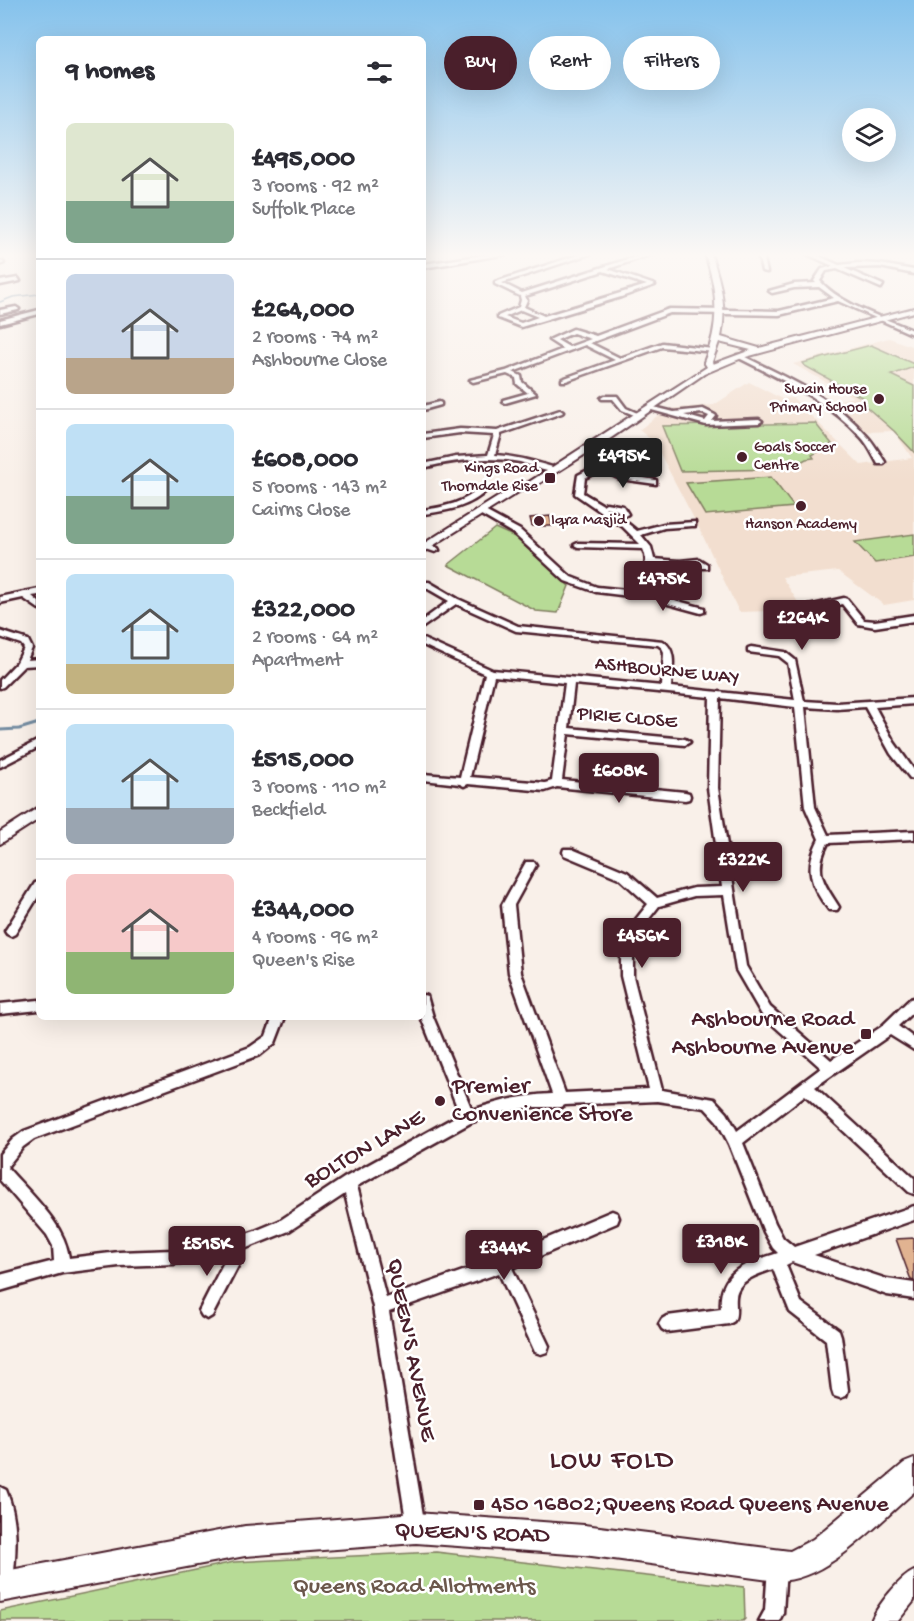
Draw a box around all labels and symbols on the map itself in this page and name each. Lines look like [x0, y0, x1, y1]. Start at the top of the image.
place label: Swain House Primary School [769, 381, 868, 418]
marker: Swain House Primary School [872, 392, 886, 406]
pin: £495K [581, 438, 665, 489]
place label: Goals Soccer Centre [754, 439, 836, 476]
marker: Goals Soccer Centre [735, 450, 749, 464]
place label: Kings Road Thorndale Rise [441, 460, 540, 497]
marker: Kings Road Thorndale Rise [543, 471, 557, 485]
marker: Hanson Academy [794, 499, 808, 513]
place label: Iqra Masjid [551, 512, 628, 531]
marker: Iqra Masjid [532, 514, 546, 528]
place label: Hanson Academy [745, 516, 857, 535]
pin: £475K [621, 561, 705, 612]
pin: £264K [760, 600, 844, 651]
street label: ASHBOURNE WAY [594, 653, 740, 691]
street label: PIRIE CLOSE [575, 703, 679, 735]
pin: £608K [577, 753, 661, 804]
pin: £322K [701, 842, 785, 893]
pin: £456K [600, 918, 684, 969]
place label: Ashbourne Road Ashbourne Avenue [672, 1006, 856, 1063]
marker: Ashbourne Road Ashbourne Avenue [859, 1027, 873, 1041]
place label: Premier Convenience Store [451, 1073, 633, 1130]
marker: Premier Convenience Store [433, 1094, 447, 1108]
street label: BOLTON LANE [299, 1103, 431, 1197]
pin: £318K [679, 1224, 763, 1275]
pin: £515K [165, 1226, 249, 1277]
pin: £344K [462, 1230, 546, 1281]
street label: QUEEN'S AVENUE [378, 1256, 442, 1445]
district label: LOW FOLD [549, 1446, 675, 1478]
place label: 450 16802;Queens Road Queens Avenue [491, 1491, 889, 1520]
marker: 450 16802;Queens Road Queens Avenue [472, 1498, 486, 1512]
street label: QUEEN'S ROAD [394, 1517, 550, 1551]
park label: Queens Road Allotments [293, 1573, 536, 1602]

